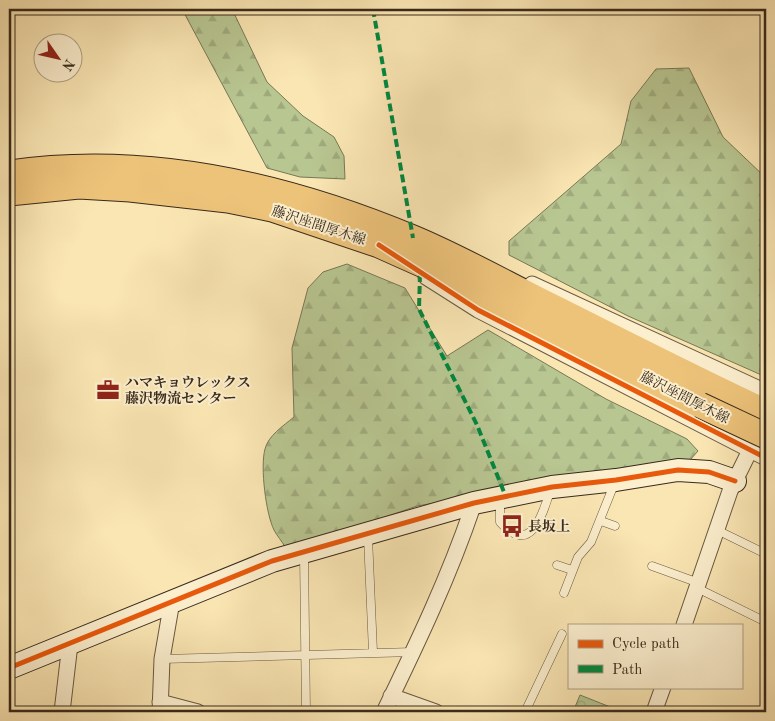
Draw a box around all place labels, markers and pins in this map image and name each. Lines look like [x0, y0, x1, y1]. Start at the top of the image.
place label: ハマキョウレックス 藤沢物流センター [125, 375, 251, 406]
office icon: ハマキョウレックス 藤沢物流センター [95, 377, 121, 403]
bus stop icon: 長坂上 [499, 513, 525, 539]
place label: 長坂上 [528, 519, 570, 534]

